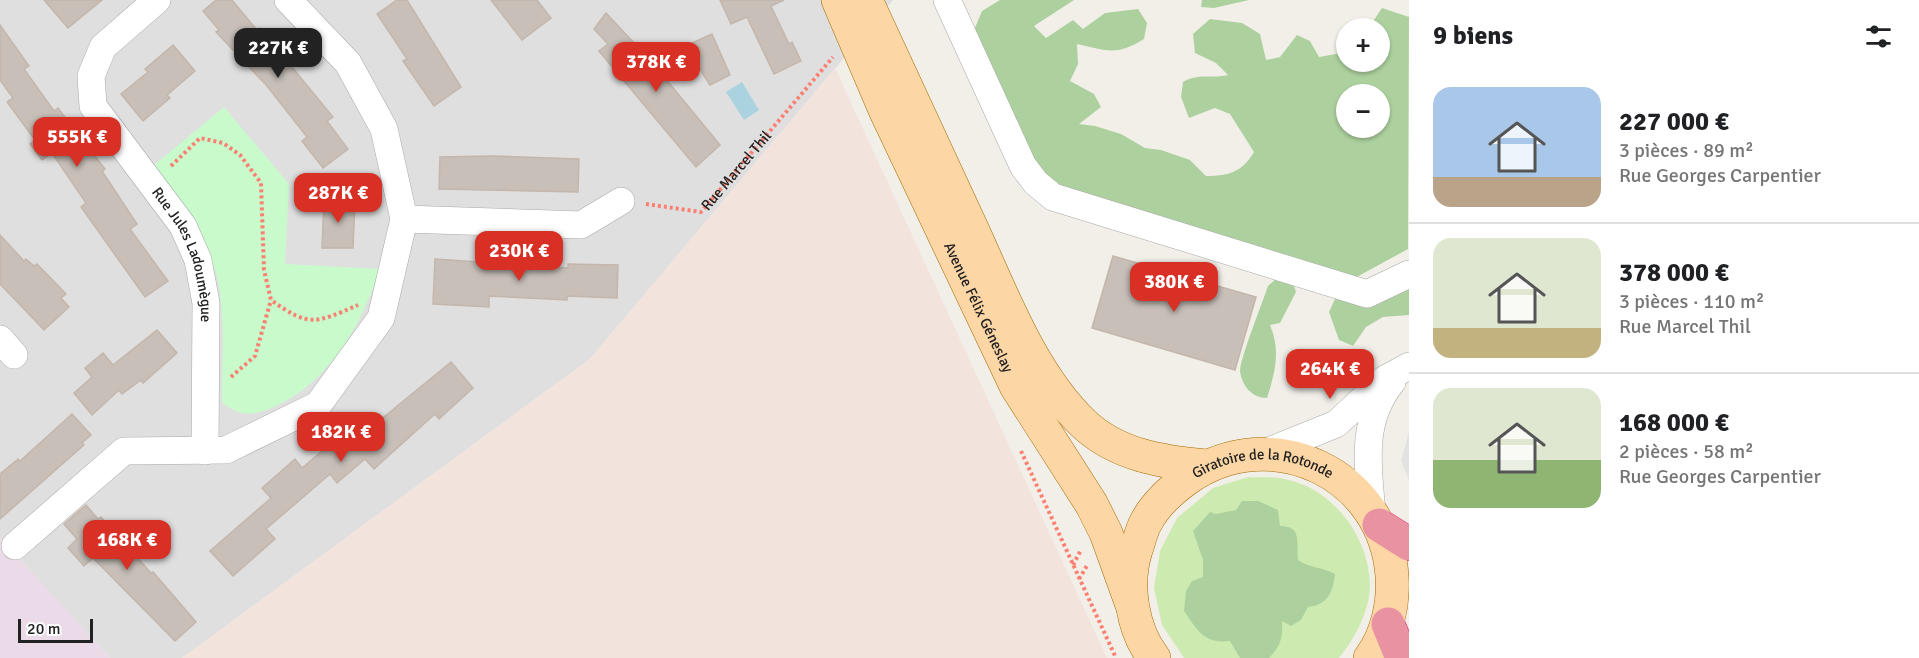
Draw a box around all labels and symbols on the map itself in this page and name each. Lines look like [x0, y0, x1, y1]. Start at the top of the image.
pin: 227K € [229, 28, 327, 79]
pin: 378K € [607, 42, 705, 93]
pin: 555K € [28, 117, 126, 168]
street label: Rue Marcel Thil [697, 127, 775, 214]
pin: 287K € [289, 173, 387, 224]
street label: Rue Jules Ladoumègue [148, 184, 216, 322]
pin: 230K € [470, 231, 568, 282]
street label: Avenue Félix Géneslay [940, 239, 1017, 375]
pin: 380K € [1125, 262, 1223, 313]
pin: 264K € [1281, 349, 1379, 400]
pin: 182K € [292, 412, 390, 463]
text: Giratoire de la Rotonde [1189, 445, 1337, 482]
street label: Giratoire de la Rotonde [1189, 470, 1335, 488]
pin: 168K € [78, 520, 176, 571]
scale bar [18, 616, 93, 644]

